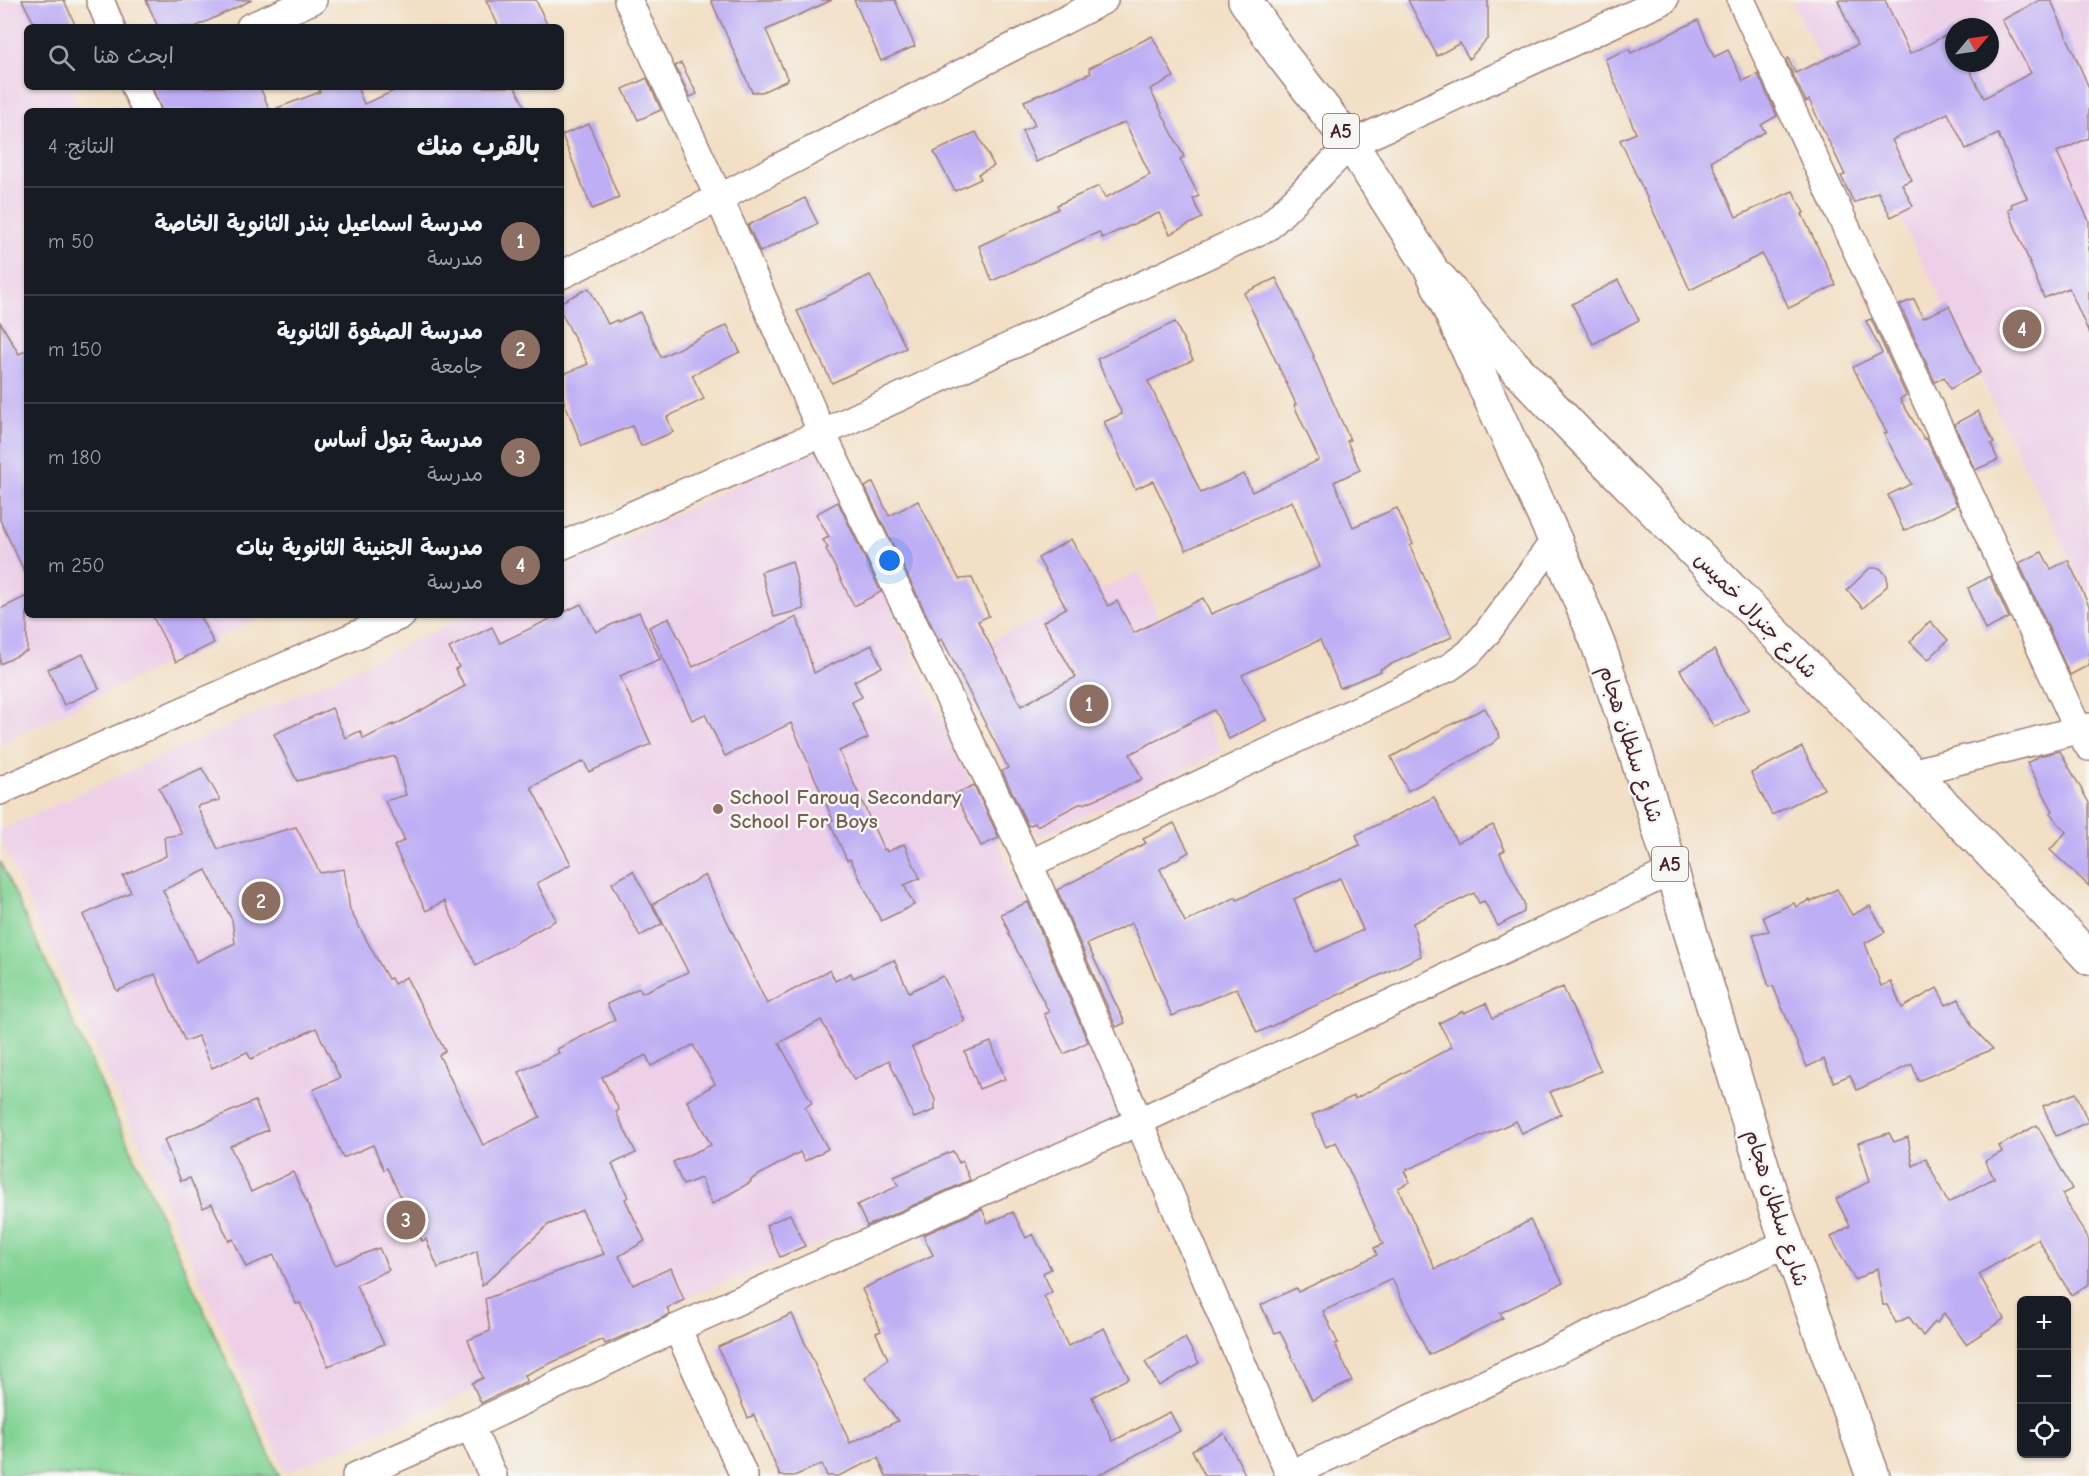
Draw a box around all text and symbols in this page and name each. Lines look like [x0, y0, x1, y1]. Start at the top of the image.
north arrow [1945, 18, 1999, 72]
search box [24, 24, 564, 90]
icon: search [45, 41, 78, 74]
text: ابحث هنا [93, 43, 174, 69]
road number: A5 [1323, 114, 1359, 148]
text: بالقرب منك [417, 132, 540, 162]
text: النتائج: 4 [48, 135, 114, 158]
text: مدرسة اسماعيل بنذر الثانوية الخاصة [155, 211, 483, 237]
text: 50 m [48, 230, 94, 253]
text: 1 [517, 230, 524, 253]
text: مدرسة [427, 247, 483, 270]
pin: 4 [2002, 306, 2042, 352]
text: مدرسة الصفوة الثانوية [277, 319, 483, 345]
text: 150 m [48, 338, 102, 361]
text: 2 [516, 338, 525, 361]
text: جامعة [431, 355, 483, 378]
text: مدرسة بتول أساس [314, 427, 483, 453]
text: 180 m [48, 446, 102, 469]
text: 3 [516, 446, 525, 469]
text: مدرسة [427, 463, 483, 486]
text: مدرسة الجنينة الثانوية بنات [236, 535, 483, 561]
your location [875, 546, 904, 575]
street label: شارع جنرال خميس [1688, 547, 1822, 685]
text: 250 m [48, 554, 105, 577]
text: 4 [516, 554, 525, 577]
text: مدرسة [427, 571, 483, 594]
street label: شارع سلطان هجام [1590, 662, 1668, 827]
pin: 1 [1070, 682, 1108, 726]
place label: School Farouq Secondary School For Boys [730, 785, 962, 833]
marker: School Farouq Secondary School For Boys [711, 802, 725, 816]
road number: A5 [1652, 847, 1688, 881]
pin: 2 [242, 878, 280, 924]
street label: شارع سلطان هجام [1736, 1126, 1814, 1291]
pin: 3 [386, 1198, 426, 1242]
map controls [2017, 1296, 2071, 1458]
button: + [2017, 1296, 2071, 1350]
button: − [2017, 1350, 2071, 1404]
button: locate [2017, 1404, 2071, 1458]

